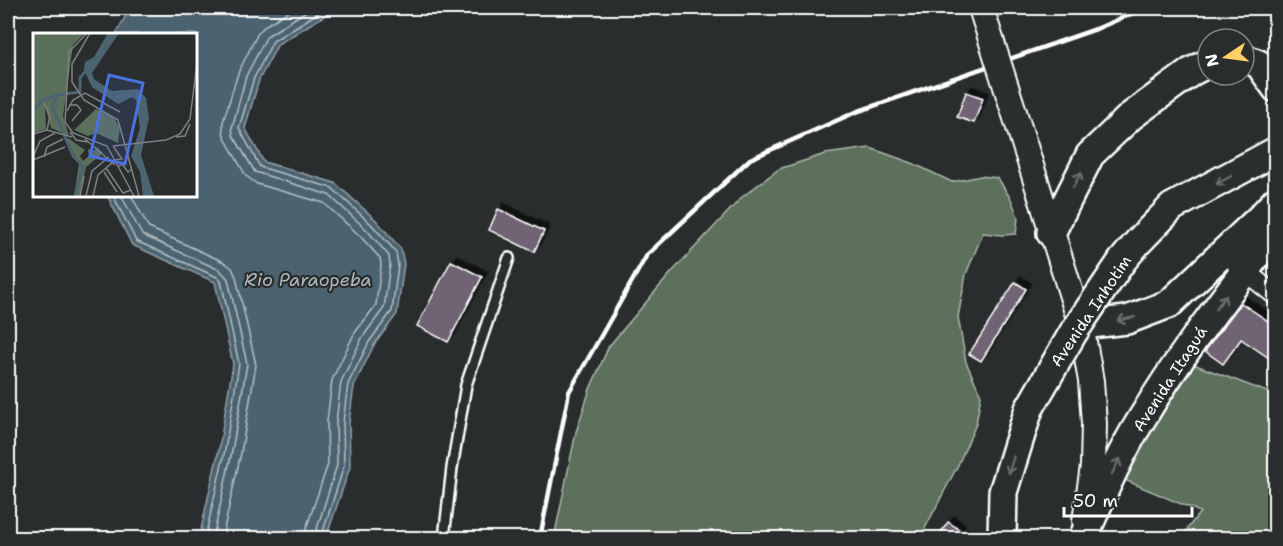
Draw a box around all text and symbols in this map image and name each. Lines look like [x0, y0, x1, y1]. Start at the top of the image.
north arrow [1196, 27, 1256, 87]
inset map [33, 33, 196, 196]
text: N [1200, 52, 1224, 69]
one-way arrow [1071, 172, 1083, 189]
one-way arrow [1216, 175, 1234, 186]
street label: Avenida Inhotim [1046, 251, 1136, 371]
water label: Rio Paraopeba [244, 268, 372, 292]
one-way arrow [1214, 294, 1227, 310]
one-way arrow [1117, 314, 1136, 326]
street label: Avenida Itaguá [1128, 322, 1212, 436]
one-way arrow [1005, 455, 1016, 474]
one-way arrow [1111, 458, 1122, 476]
scale bar [1064, 480, 1192, 518]
text: 50 m [1073, 489, 1118, 513]

